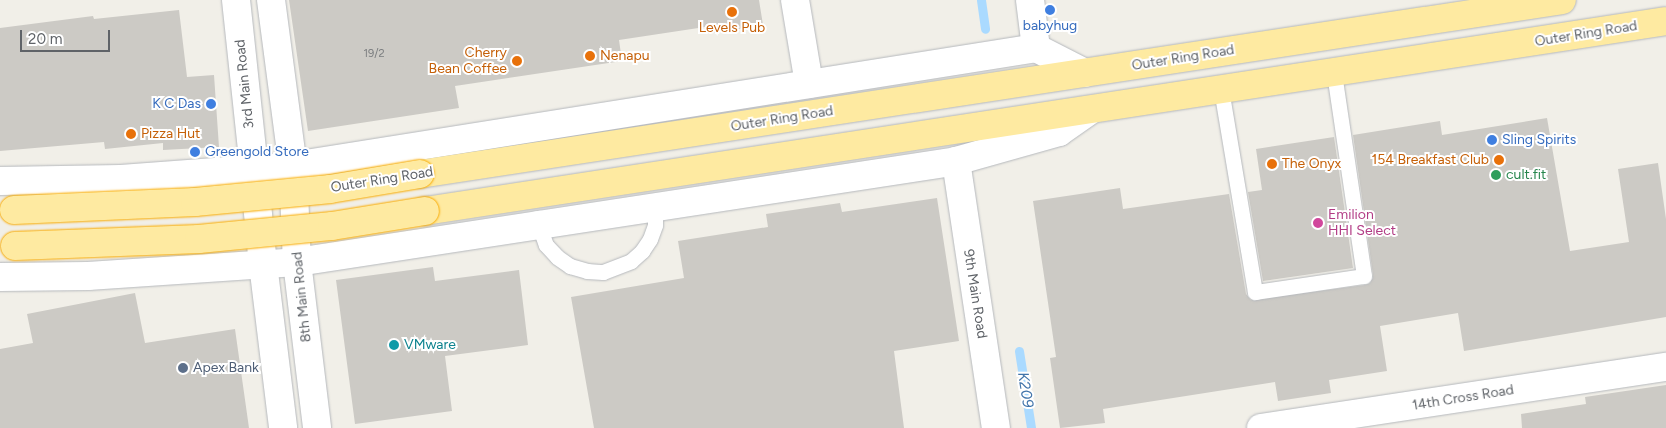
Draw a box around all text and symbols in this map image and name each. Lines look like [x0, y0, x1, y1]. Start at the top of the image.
marker: babyhug [1044, 4, 1056, 16]
marker: Levels Pub [726, 6, 738, 18]
place label: babyhug [1023, 18, 1077, 34]
street label: Outer Ring Road [1534, 18, 1638, 50]
scale bar [22, 20, 112, 52]
place label: Levels Pub [699, 20, 765, 36]
text: 20 m [28, 30, 62, 48]
street label: 3rd Main Road [232, 38, 258, 130]
street label: Outer Ring Road [1131, 42, 1235, 74]
place label: Cherry Bean Coffee [429, 45, 507, 78]
house number: 19/2 [363, 47, 385, 61]
place label: Nenapu [600, 48, 650, 64]
marker: Nenapu [584, 50, 596, 62]
marker: Cherry Bean Coffee [511, 55, 523, 67]
place label: K C Das [152, 96, 201, 112]
marker: K C Das [205, 98, 217, 110]
street label: Outer Ring Road [730, 103, 834, 135]
place label: Pizza Hut [141, 126, 200, 142]
marker: Pizza Hut [125, 128, 137, 140]
place label: Sling Spirits [1502, 132, 1576, 148]
marker: Sling Spirits [1486, 134, 1498, 146]
place label: Greengold Store [205, 144, 309, 160]
marker: Greengold Store [189, 146, 201, 158]
place label: 154 Breakfast Club [1371, 152, 1489, 168]
marker: 154 Breakfast Club [1493, 154, 1505, 166]
place label: The Onyx [1282, 156, 1341, 172]
marker: The Onyx [1266, 158, 1278, 170]
street label: Outer Ring Road [330, 164, 434, 196]
place label: cult.fit [1506, 167, 1546, 183]
marker: cult.fit [1490, 169, 1502, 181]
place label: Emilion HHI Select [1328, 207, 1396, 240]
marker: Emilion HHI Select [1312, 217, 1324, 229]
street label: 9th Main Road [960, 248, 990, 340]
street label: 8th Main Road [289, 251, 315, 343]
place label: VMware [404, 337, 456, 353]
marker: VMware [388, 339, 400, 351]
place label: Apex Bank [193, 360, 259, 376]
marker: Apex Bank [177, 362, 189, 374]
water label: K209 [1013, 371, 1037, 409]
street label: 14th Cross Road [1411, 382, 1515, 414]

